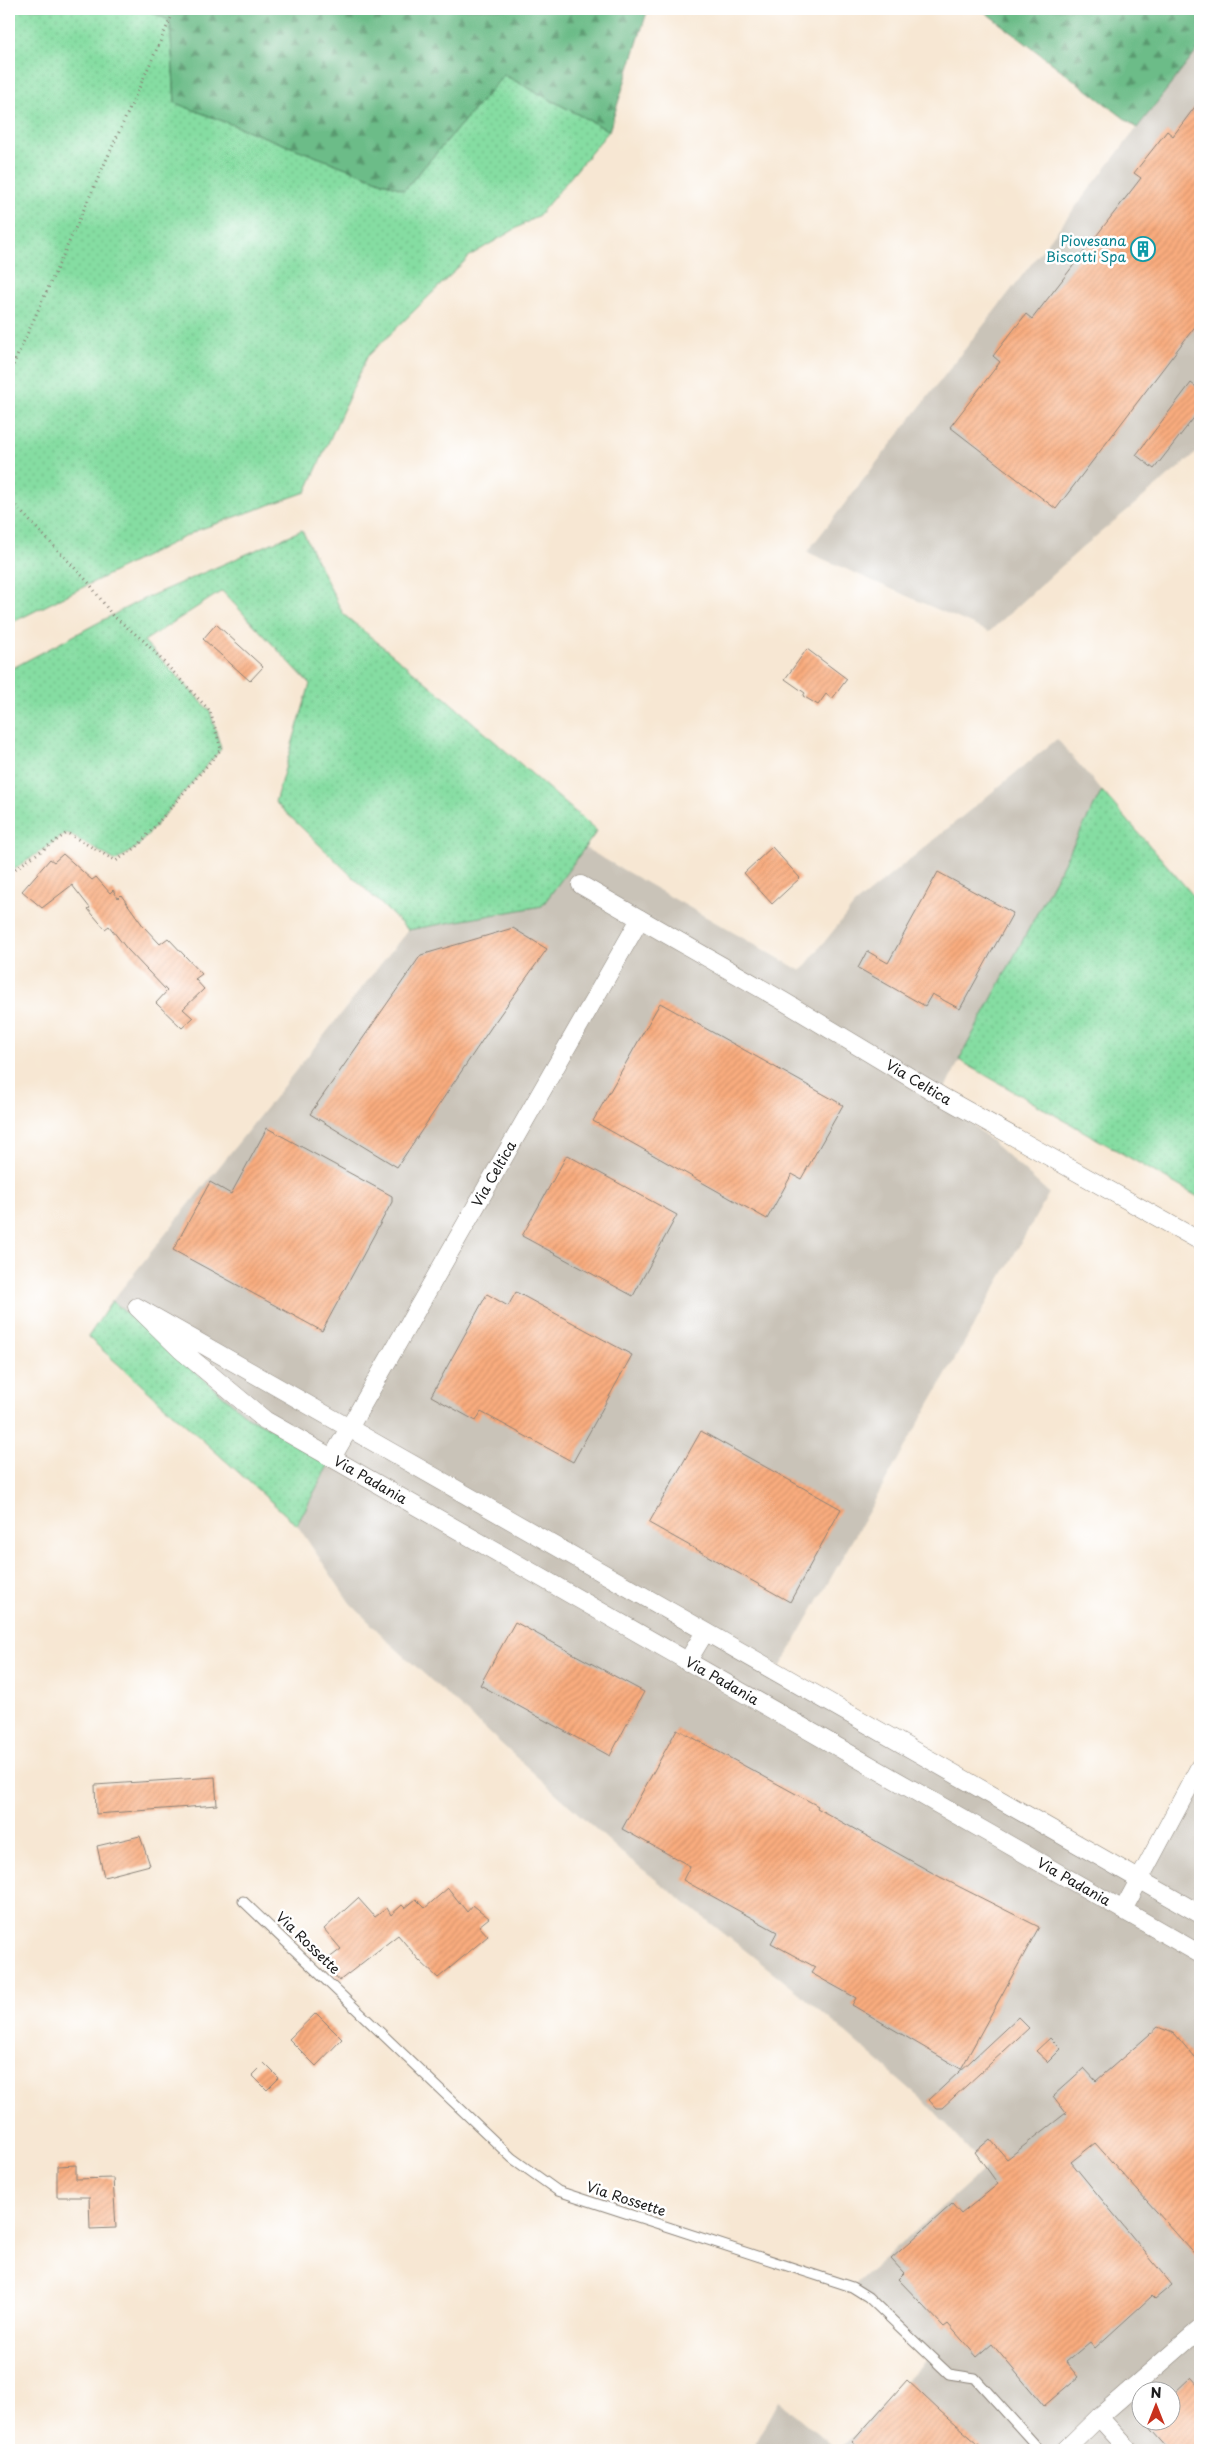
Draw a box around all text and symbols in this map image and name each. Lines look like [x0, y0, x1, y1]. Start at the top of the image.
place label: Piovesana Biscotti Spa [1046, 230, 1126, 267]
building icon: Piovesana Biscotti Spa [1130, 236, 1156, 262]
street label: Via Celtica [882, 1054, 956, 1110]
street label: Via Celtica [466, 1137, 521, 1211]
street label: Via Padania [330, 1450, 412, 1509]
street label: Via Padania [682, 1651, 763, 1710]
street label: Via Padania [1033, 1852, 1115, 1911]
street label: Via Rossette [271, 1906, 345, 1979]
street label: Via Rossette [584, 2176, 669, 2221]
north arrow [1132, 2382, 1182, 2432]
text: N [1150, 2382, 1162, 2403]

